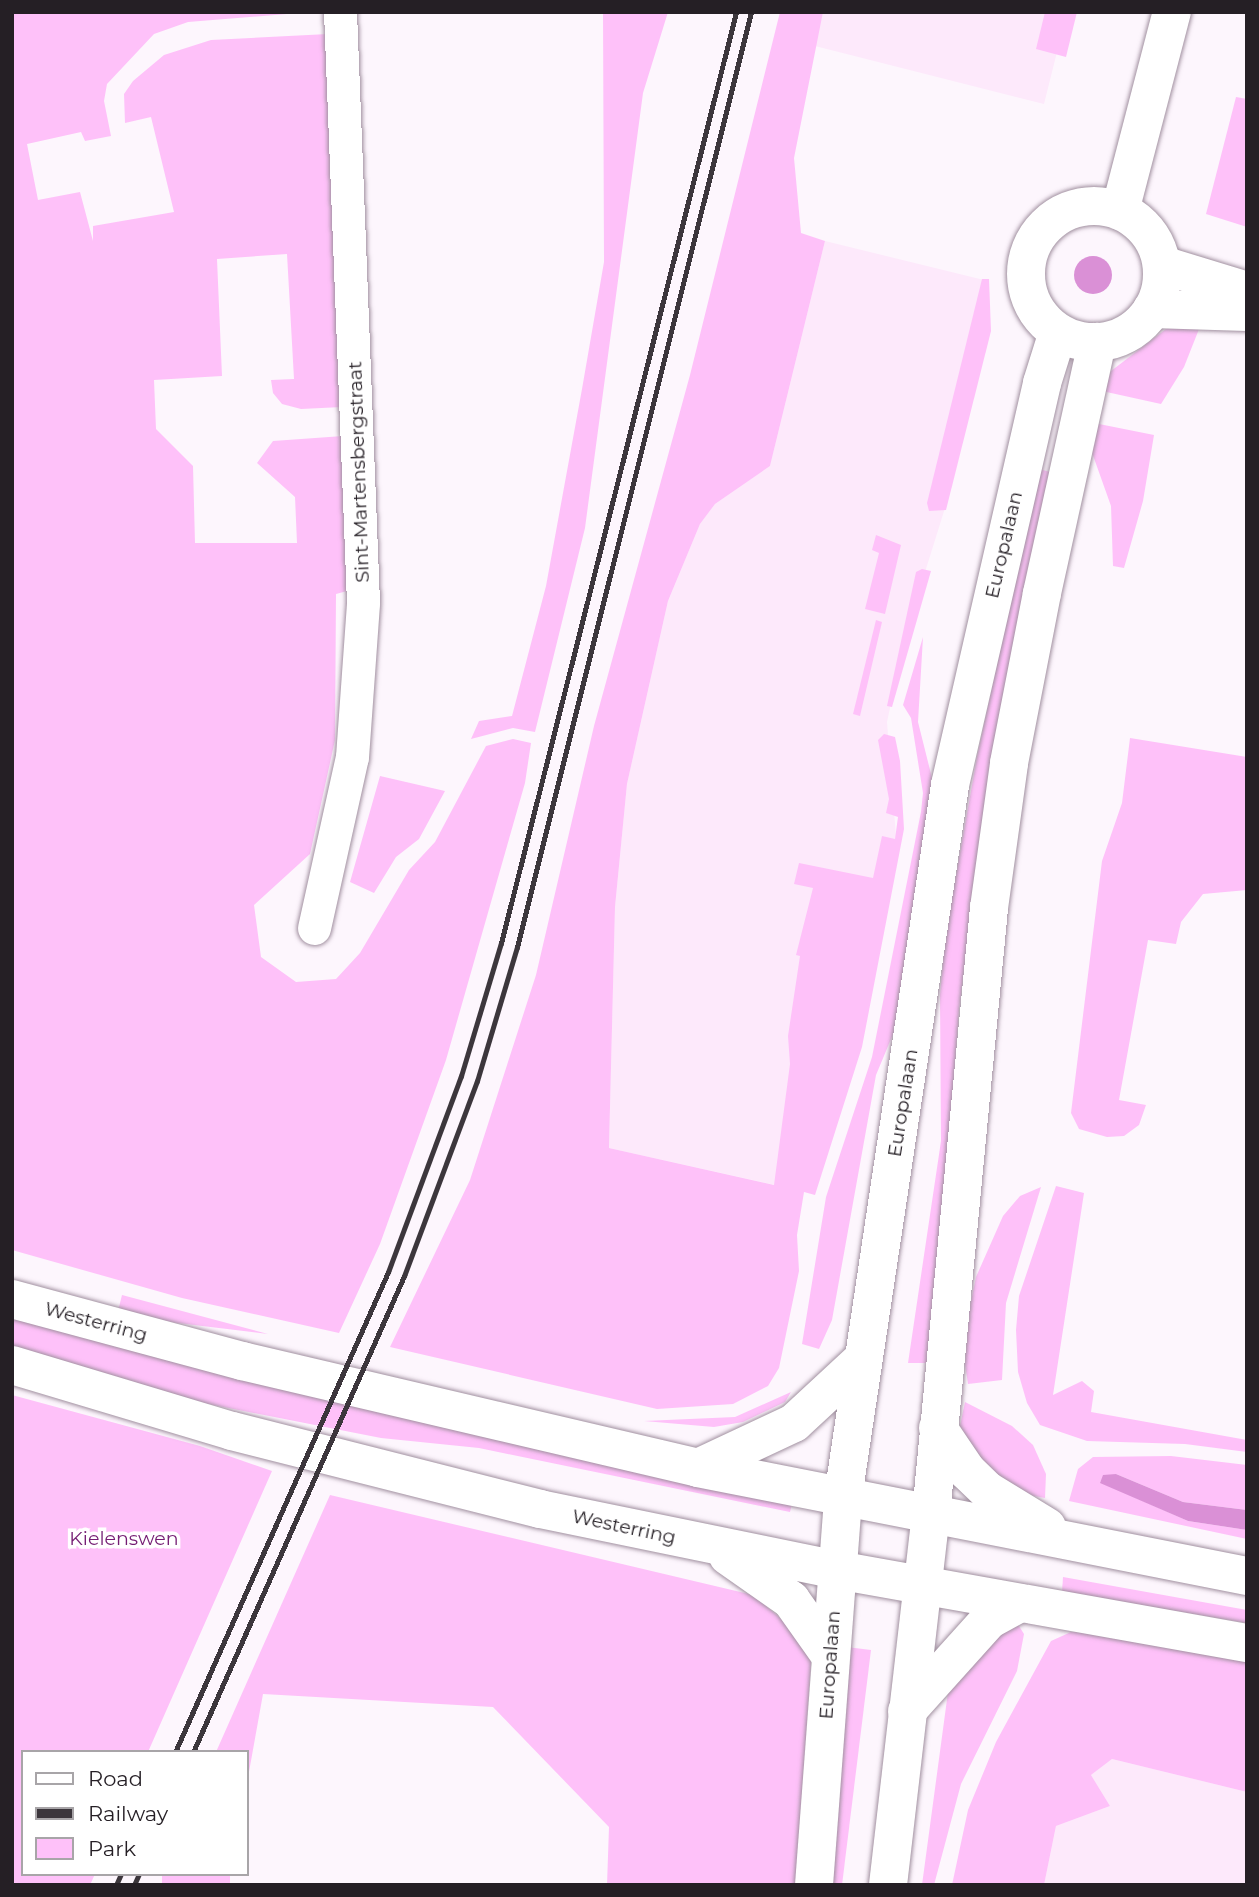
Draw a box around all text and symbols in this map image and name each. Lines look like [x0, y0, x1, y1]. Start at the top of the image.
street label: Sint-Martensbergstraat [344, 361, 374, 583]
street label: Europalaan [981, 489, 1027, 601]
street label: Europalaan [883, 1047, 923, 1159]
street label: Westerring [42, 1297, 150, 1347]
street label: Westerring [570, 1505, 678, 1549]
park label: Kielenswen [69, 1528, 179, 1550]
street label: Europalaan [815, 1610, 845, 1720]
legend [21, 1750, 248, 1876]
text: Road [88, 1766, 143, 1791]
text: Railway [88, 1801, 168, 1826]
text: Park [88, 1836, 136, 1861]

